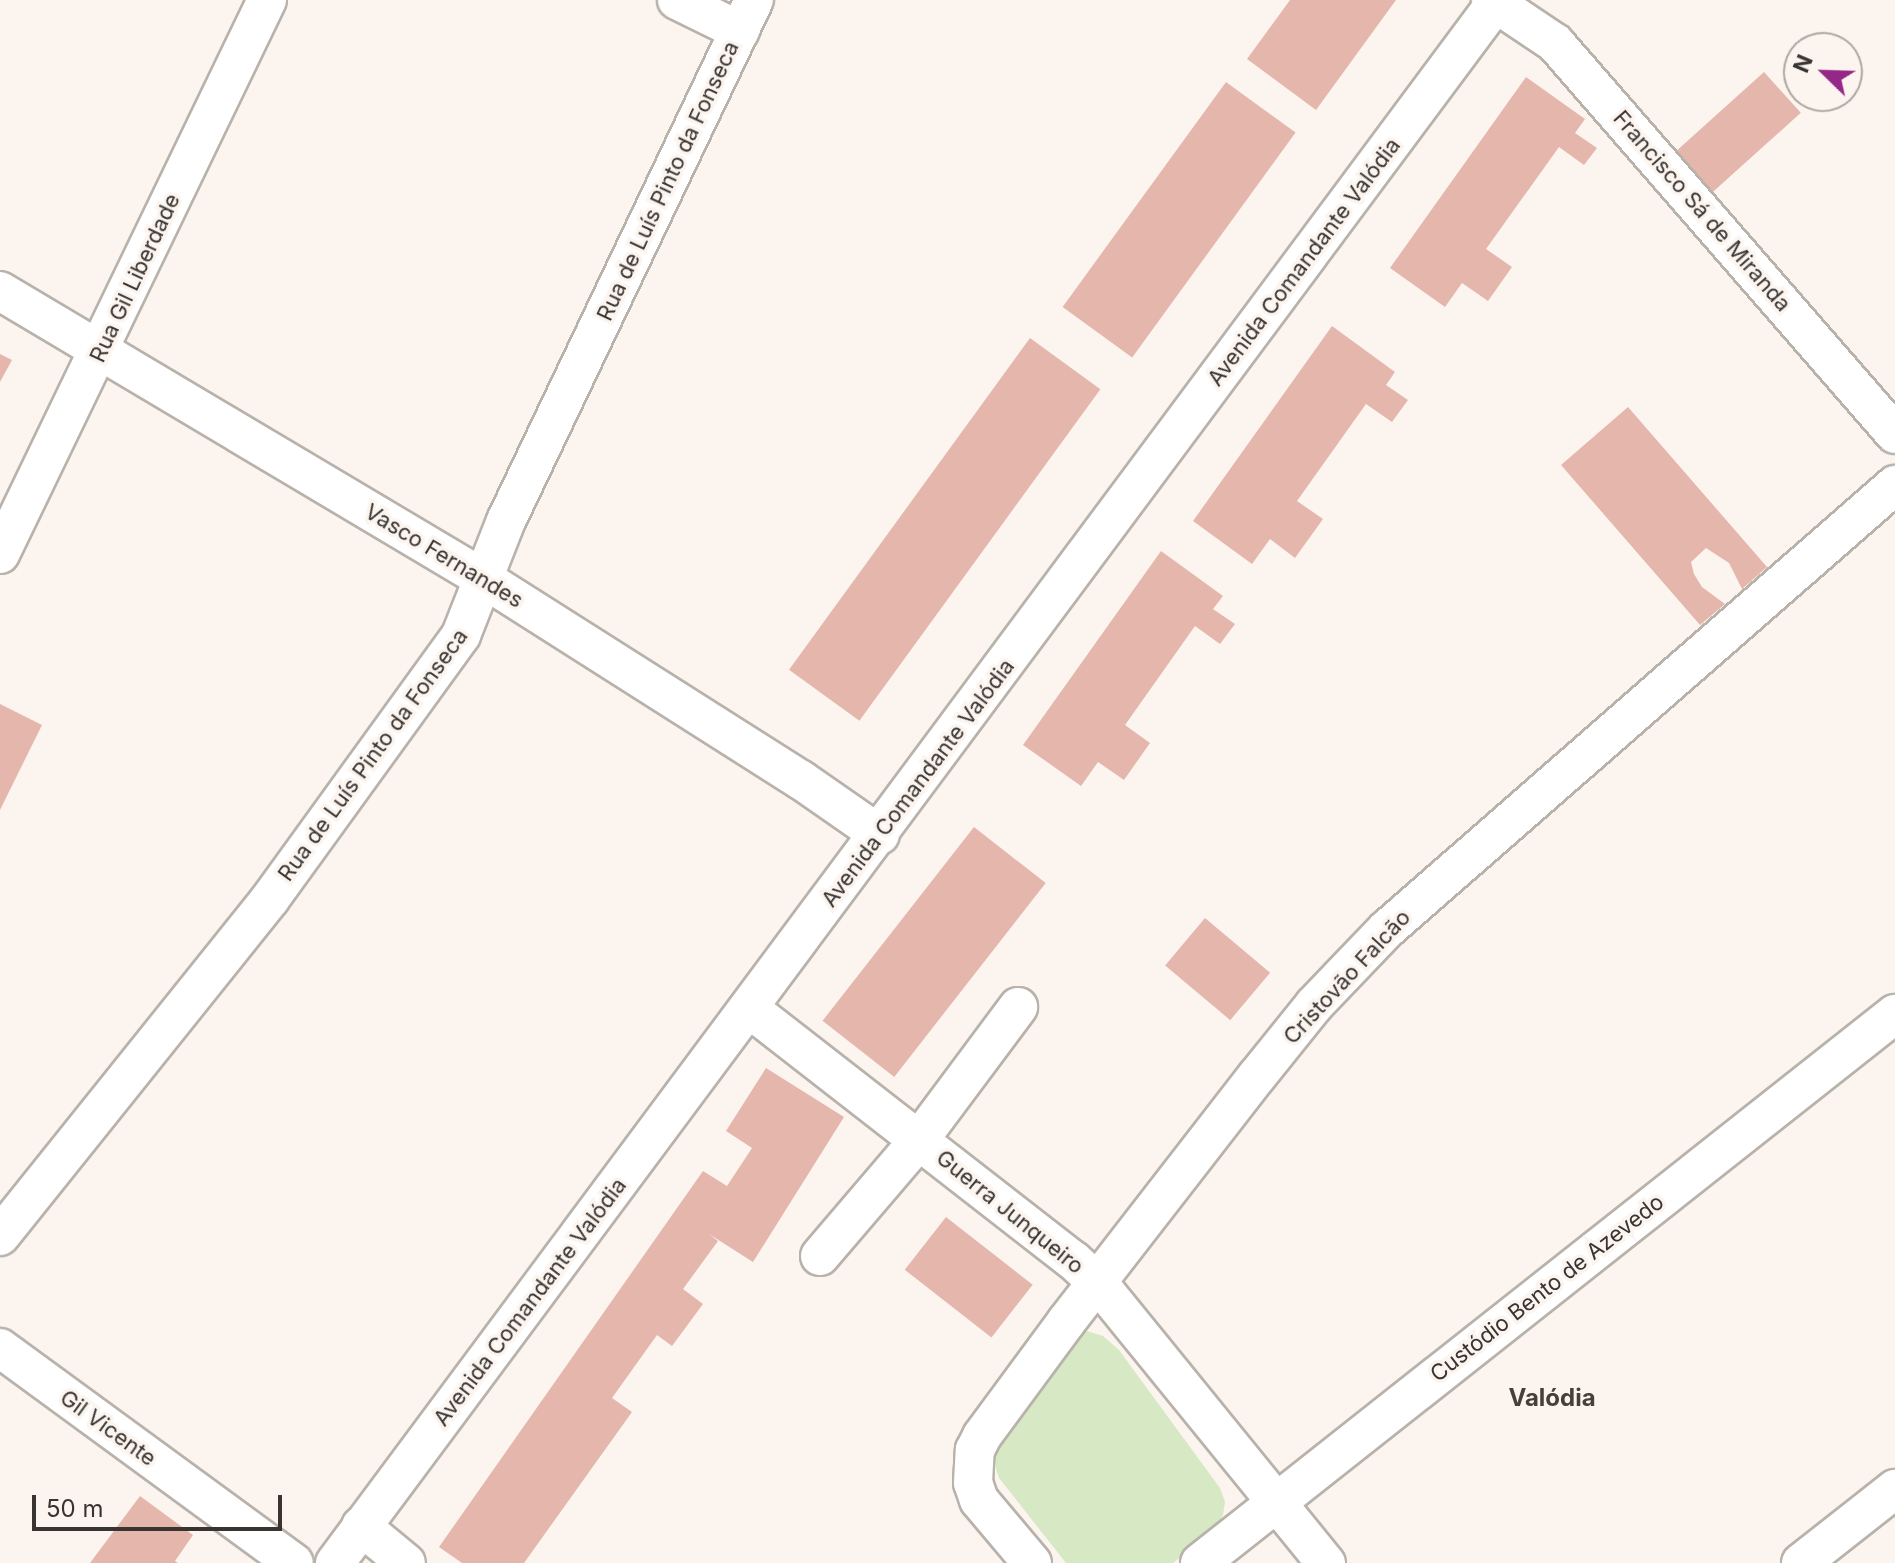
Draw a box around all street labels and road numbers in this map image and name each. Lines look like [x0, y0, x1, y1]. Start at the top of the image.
street label: Rua de Luís Pinto da Fonseca [592, 37, 744, 325]
street label: Francisco Sá de Miranda [1608, 105, 1796, 317]
street label: Avenida Comandante Valódia [1202, 133, 1406, 391]
street label: Rua Gil Liberdade [84, 189, 186, 367]
street label: Vasco Fernandes [360, 498, 528, 614]
street label: Rua de Luís Pinto da Fonseca [273, 624, 473, 886]
street label: Avenida Comandante Valódia [816, 654, 1020, 912]
street label: Cristovão Falcão [1278, 904, 1416, 1050]
street label: Guerra Junqueiro [931, 1144, 1089, 1280]
street label: Avenida Comandante Valódia [428, 1173, 632, 1431]
street label: Custódio Bento de Azevedo [1425, 1189, 1669, 1387]
street label: Gil Vicente [55, 1384, 161, 1472]

